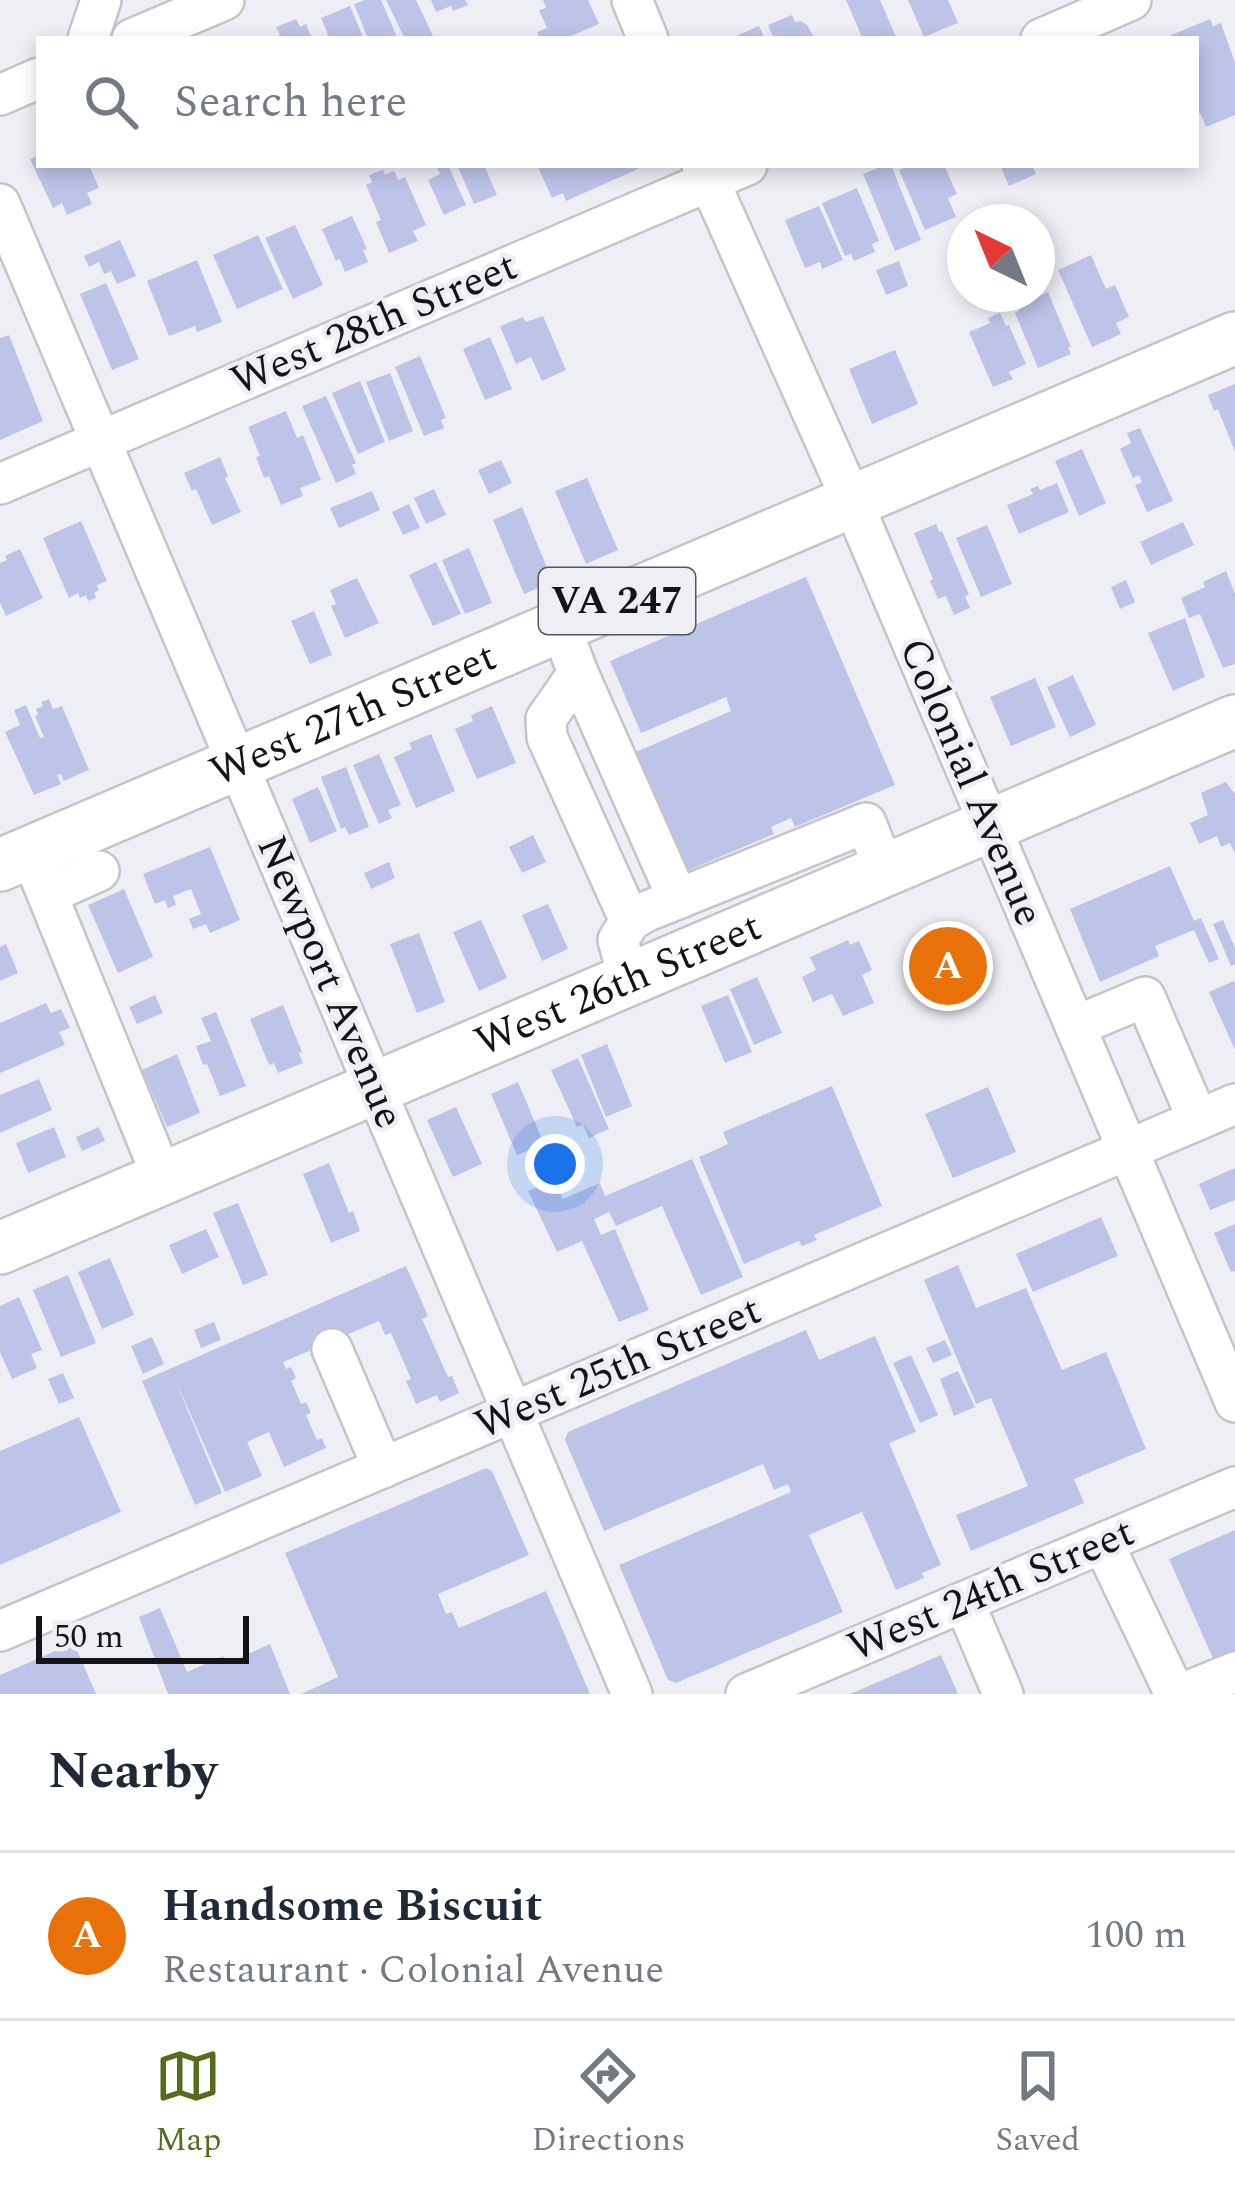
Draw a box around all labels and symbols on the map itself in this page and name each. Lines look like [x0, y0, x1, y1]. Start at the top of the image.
north arrow [947, 204, 1055, 312]
street label: West 28th Street [221, 235, 527, 413]
road number: VA 247 [539, 568, 695, 634]
street label: West 27th Street [200, 625, 506, 803]
street label: Colonial Avenue [882, 628, 1060, 936]
street label: Newport Avenue [240, 826, 420, 1138]
street label: West 26th Street [465, 895, 771, 1073]
pin: A [909, 921, 987, 1011]
your location [525, 1134, 585, 1194]
street label: West 25th Street [465, 1279, 771, 1457]
street label: West 24th Street [838, 1501, 1144, 1679]
scale bar [36, 1610, 249, 1663]

